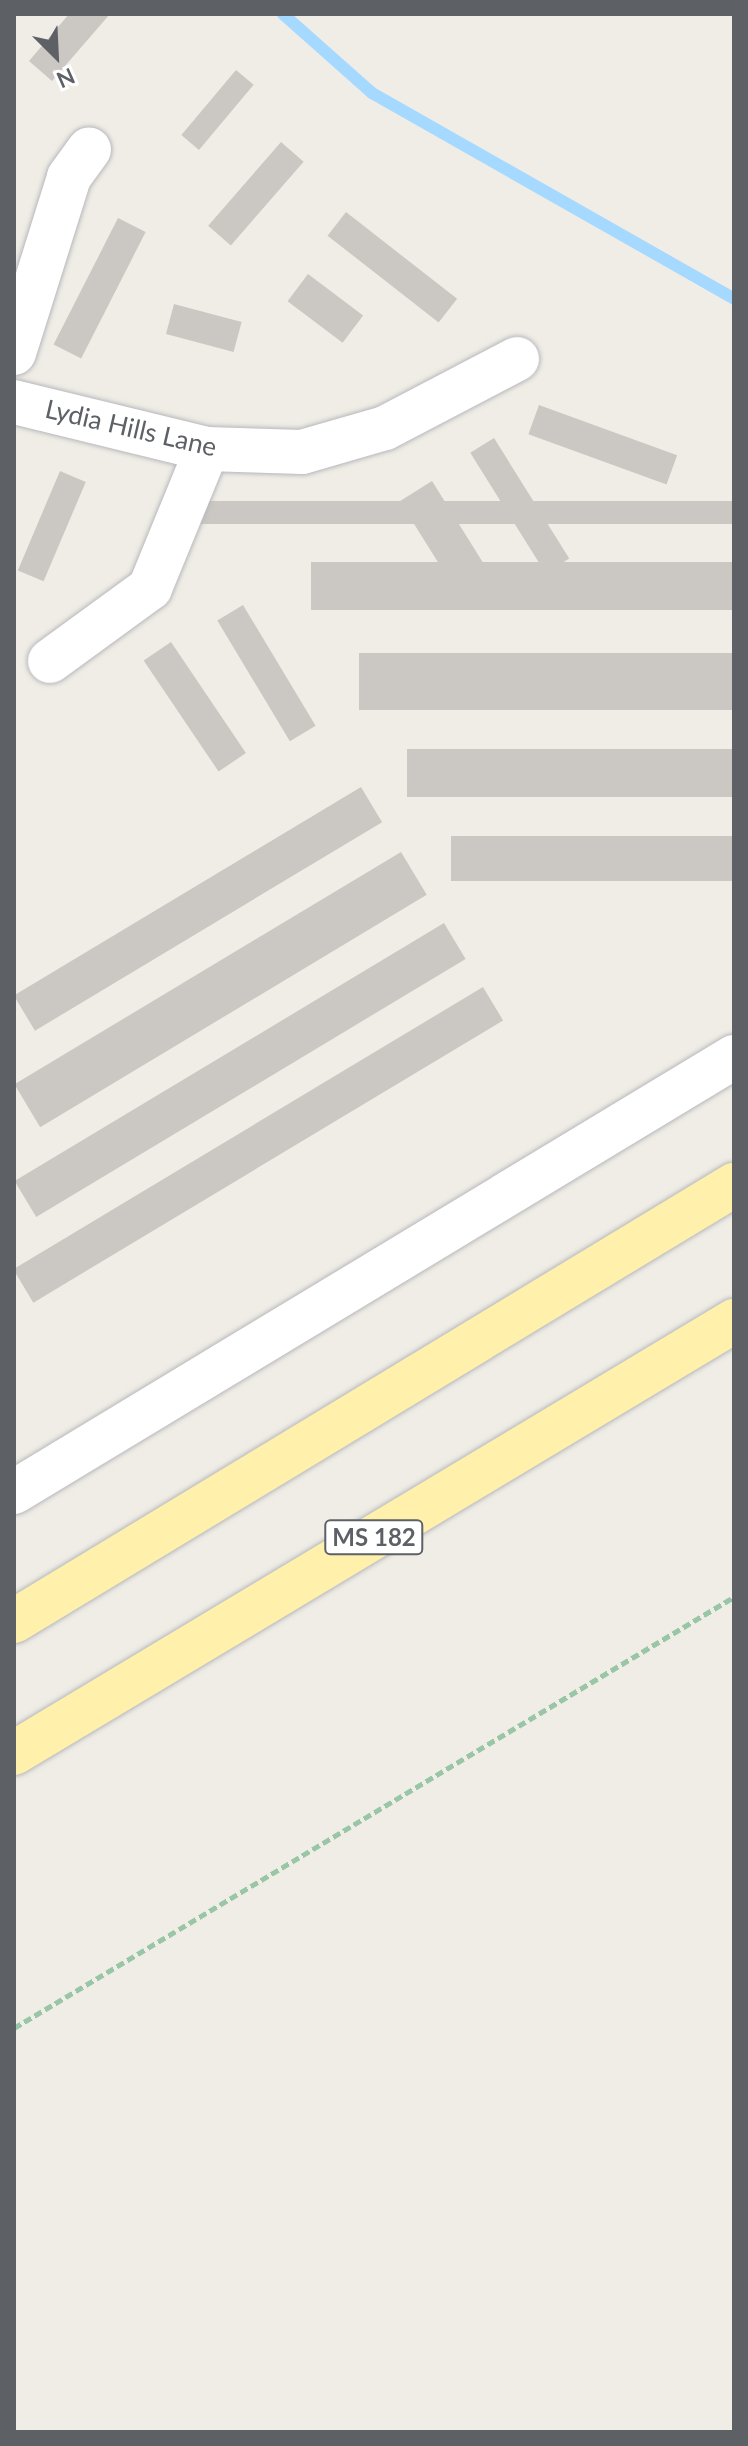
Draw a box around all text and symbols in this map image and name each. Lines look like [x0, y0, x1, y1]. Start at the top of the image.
north arrow [16, 16, 96, 96]
text: N [53, 63, 79, 94]
street label: Lydia Hills Lane [42, 393, 220, 463]
road number: MS 182 [324, 1517, 424, 1557]

